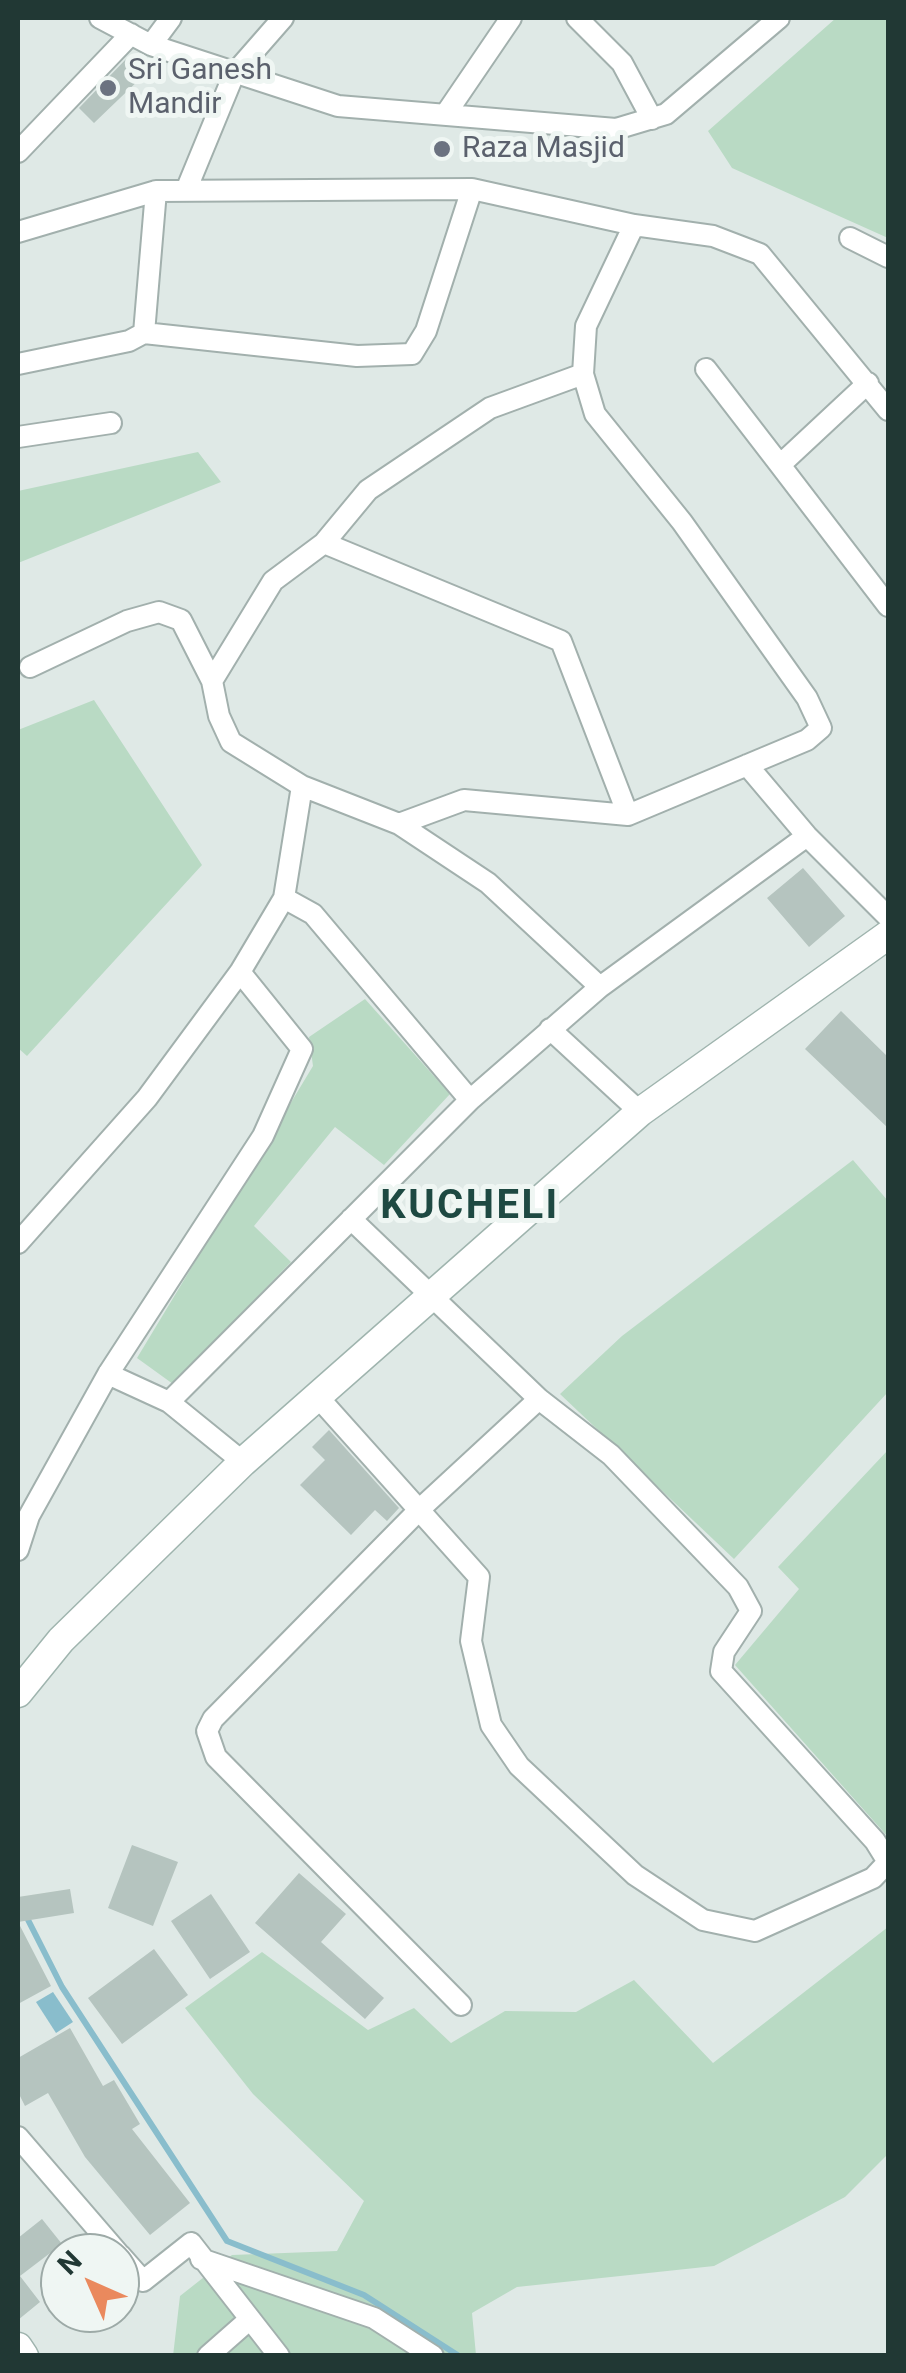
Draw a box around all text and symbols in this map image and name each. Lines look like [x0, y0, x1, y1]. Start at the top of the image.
place label: Sri Ganesh Mandir [128, 53, 272, 124]
marker: Sri Ganesh Mandir [97, 77, 119, 99]
place label: Raza Masjid [462, 131, 625, 167]
marker: Raza Masjid [431, 138, 453, 160]
district label: KUCHELI [380, 1184, 560, 1232]
north arrow [40, 2233, 140, 2333]
text: N [51, 2244, 88, 2282]

